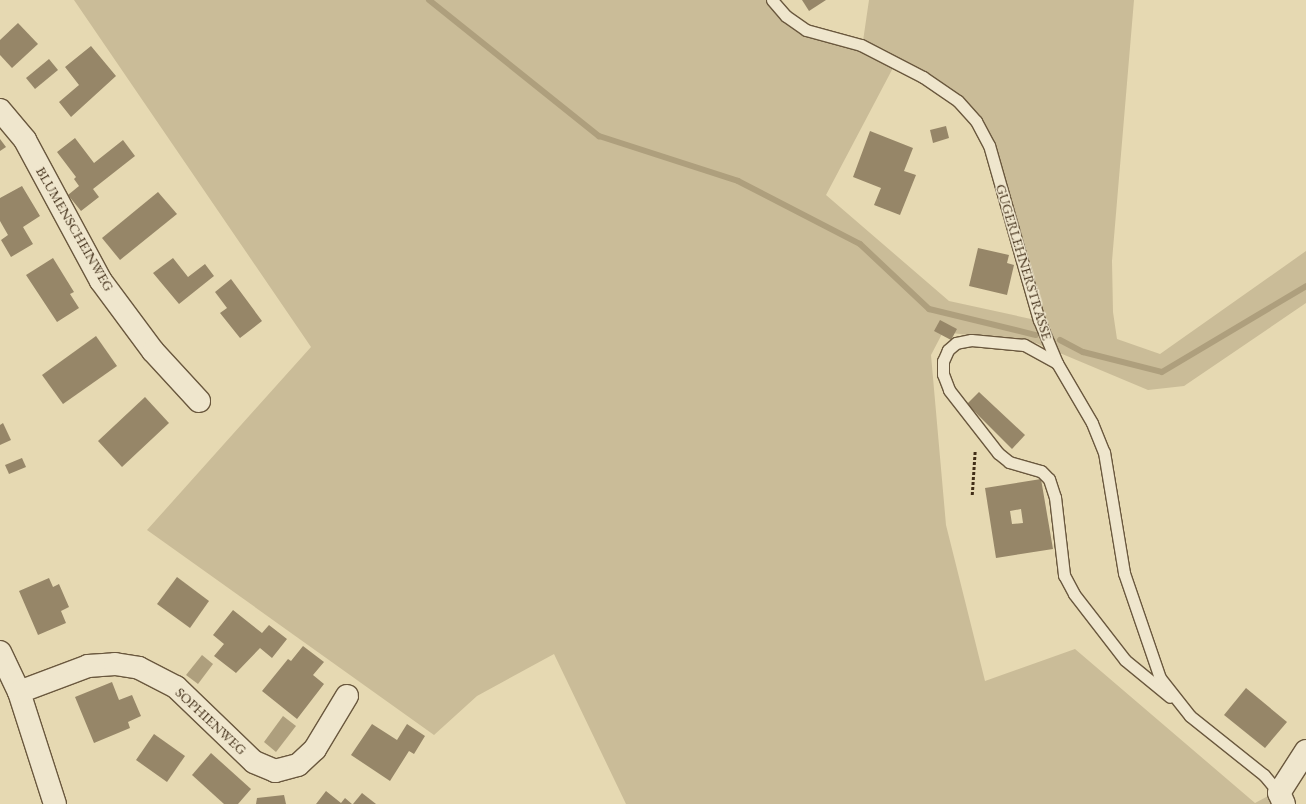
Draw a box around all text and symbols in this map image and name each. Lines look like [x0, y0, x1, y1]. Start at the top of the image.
street label: BLUMENSCHEINWEG [33, 164, 117, 294]
street label: GUGERLEHNERSTRASSE [992, 182, 1056, 342]
street label: SOPHIENWEG [172, 684, 250, 758]

